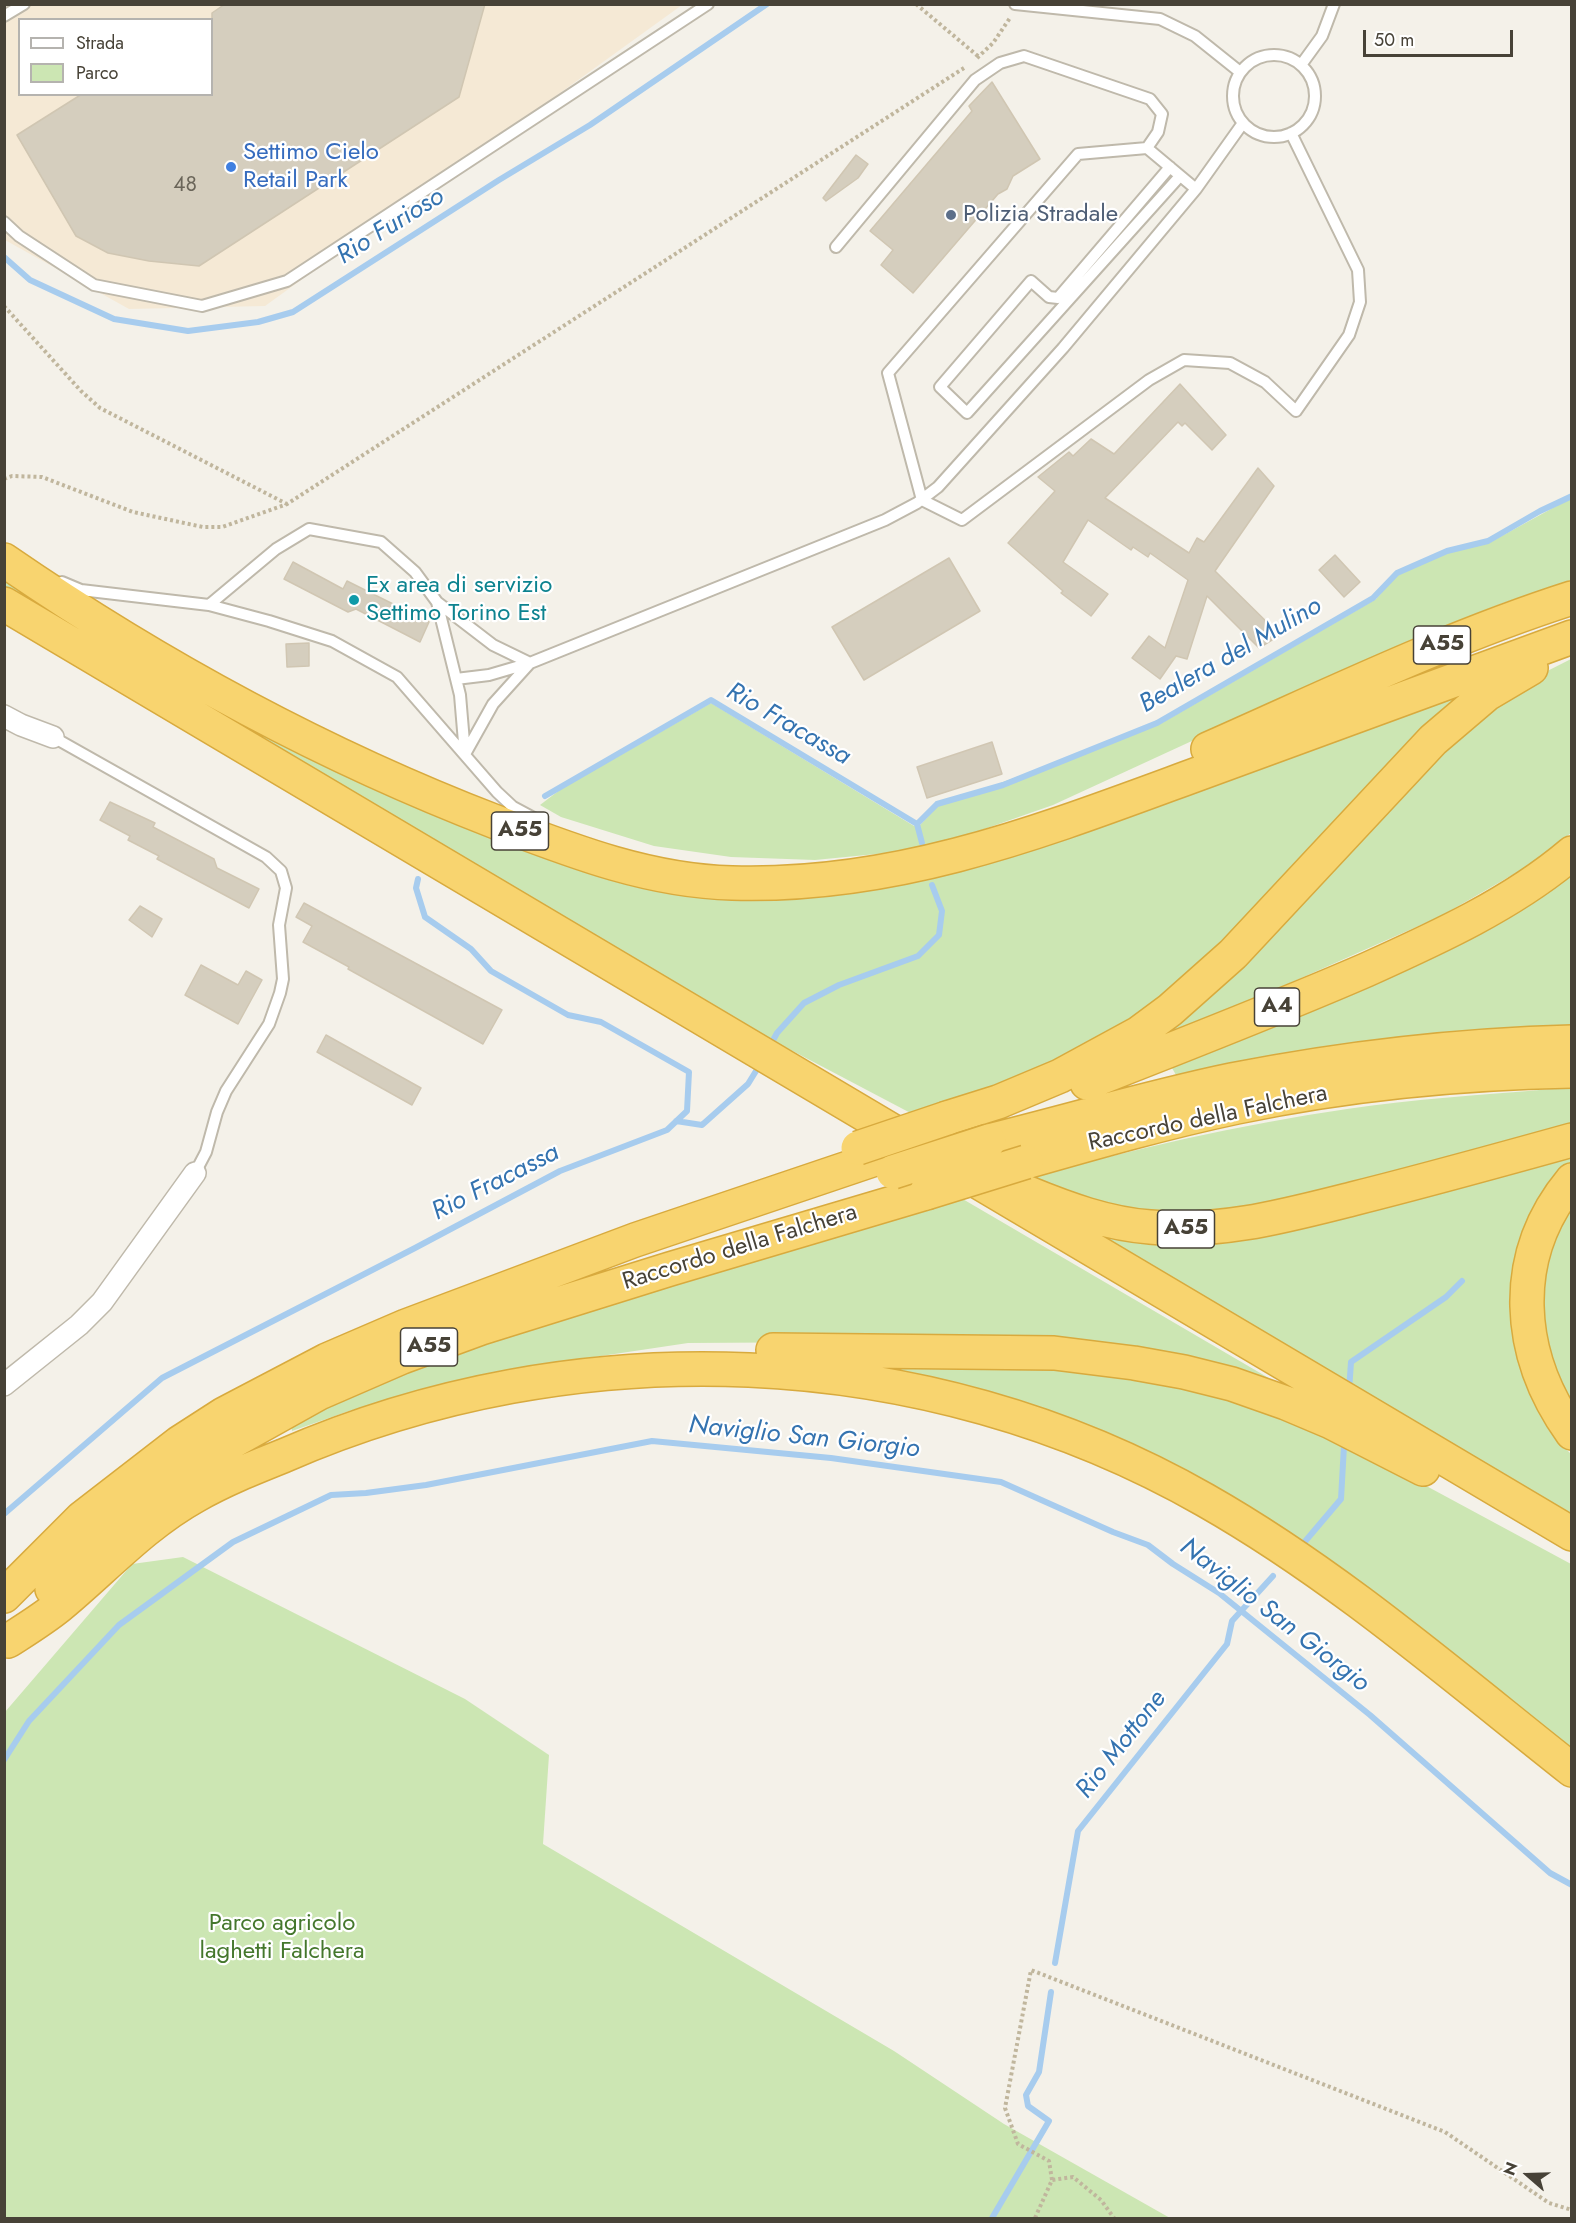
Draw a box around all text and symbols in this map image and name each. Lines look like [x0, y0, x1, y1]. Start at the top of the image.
legend [18, 18, 213, 96]
scale bar [1366, 18, 1516, 56]
text: 50 m [1374, 27, 1414, 53]
text: Strada [76, 30, 124, 56]
text: Parco [76, 60, 118, 86]
place label: Settimo Cielo Retail Park [243, 139, 379, 195]
marker: Settimo Cielo Retail Park [224, 160, 238, 174]
house number: 48 [173, 173, 197, 199]
water label: Rio Furioso [332, 182, 450, 272]
place label: Polizia Stradale [963, 201, 1118, 229]
marker: Polizia Stradale [944, 208, 958, 222]
place label: Ex area di servizio Settimo Torino Est [366, 572, 552, 628]
water label: Bealera del Mulino [1134, 591, 1328, 721]
marker: Ex area di servizio Settimo Torino Est [347, 593, 361, 607]
road number: A55 [1414, 626, 1470, 664]
water label: Rio Fracassa [720, 677, 856, 773]
road number: A55 [492, 812, 548, 850]
road number: A4 [1254, 988, 1300, 1026]
street label: Raccordo della Falchera [1086, 1080, 1330, 1158]
water label: Rio Fracassa [427, 1138, 565, 1228]
street label: Raccordo della Falchera [619, 1199, 861, 1297]
road number: A55 [1158, 1210, 1214, 1248]
road number: A55 [400, 1328, 458, 1366]
water label: Naviglio San Giorgio [687, 1410, 921, 1466]
water label: Naviglio San Giorgio [1173, 1532, 1375, 1700]
water label: Rio Mottone [1070, 1685, 1174, 1805]
park label: Parco agricolo laghetti Falchera [199, 1910, 365, 1966]
north arrow [1498, 2145, 1558, 2205]
text: N [1498, 2159, 1524, 2179]

